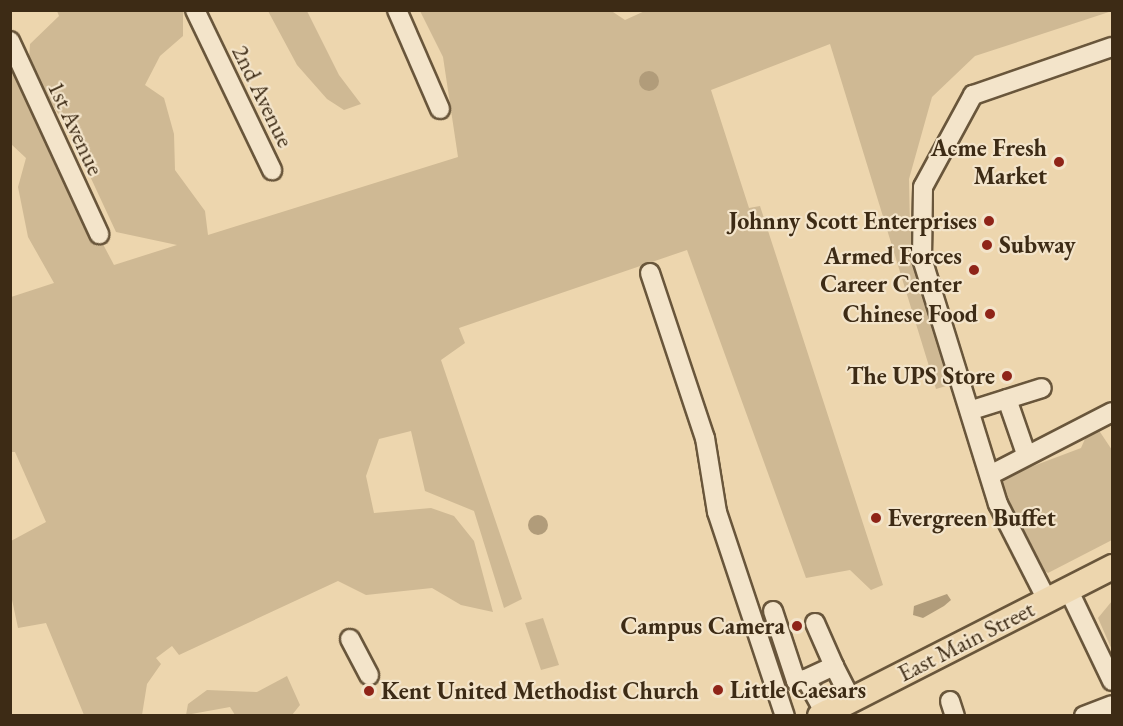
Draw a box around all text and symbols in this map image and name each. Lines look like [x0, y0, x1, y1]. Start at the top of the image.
street label: 2nd Avenue [226, 40, 300, 152]
street label: 1st Avenue [42, 76, 110, 180]
place label: Acme Fresh Market [931, 134, 1047, 190]
marker: Acme Fresh Market [1052, 155, 1066, 169]
place label: Johnny Scott Enterprises [729, 207, 977, 235]
marker: Johnny Scott Enterprises [982, 214, 996, 228]
place label: Subway [999, 231, 1076, 259]
marker: Subway [980, 238, 994, 252]
place label: Armed Forces Career Center [820, 242, 962, 298]
marker: Armed Forces Career Center [967, 263, 981, 277]
place label: Chinese Food [843, 300, 978, 328]
marker: Chinese Food [983, 307, 997, 321]
place label: The UPS Store [847, 362, 995, 390]
marker: The UPS Store [1000, 369, 1014, 383]
place label: Evergreen Buffet [888, 504, 1056, 532]
marker: Evergreen Buffet [869, 511, 883, 525]
street label: East Main Street [893, 594, 1039, 688]
place label: Campus Camera [621, 612, 785, 640]
marker: Campus Camera [790, 619, 804, 633]
place label: Little Caesars [730, 676, 866, 704]
place label: Kent United Methodist Church [381, 677, 699, 705]
marker: Little Caesars [711, 683, 725, 697]
marker: Kent United Methodist Church [362, 684, 376, 698]

